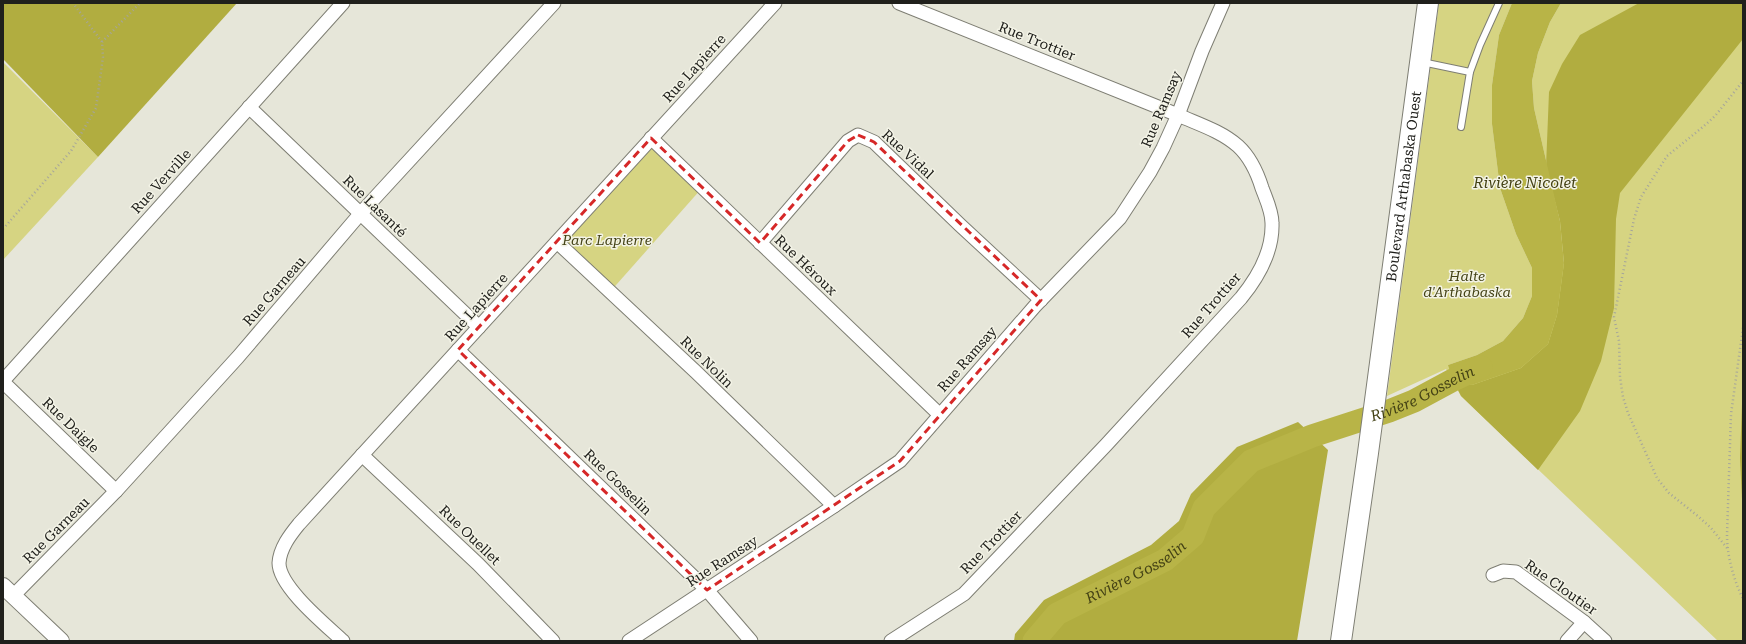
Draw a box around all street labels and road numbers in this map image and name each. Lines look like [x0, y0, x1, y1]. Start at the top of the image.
street label: Rue Trottier [996, 18, 1078, 64]
street label: Rue Lapierre [659, 30, 729, 105]
street label: Rue Ramsay [1138, 68, 1185, 150]
street label: Boulevard Arthabaska Ouest [1383, 90, 1424, 283]
street label: Rue Vidal [879, 126, 938, 182]
street label: Rue Verville [128, 145, 194, 216]
street label: Rue Lasanté [340, 172, 410, 240]
street label: Rue Héroux [772, 232, 840, 298]
street label: Rue Garneau [240, 253, 309, 329]
street label: Rue Lapierre [441, 269, 511, 344]
street label: Rue Trottier [1178, 269, 1244, 341]
street label: Rue Ramsay [934, 322, 1000, 395]
street label: Rue Nolin [677, 333, 737, 391]
street label: Rue Daigle [39, 394, 103, 456]
street label: Rue Gosselin [581, 446, 655, 518]
street label: Rue Garneau [20, 493, 93, 566]
street label: Rue Ouellet [436, 502, 504, 568]
street label: Rue Trottier [957, 507, 1025, 577]
street label: Rue Ramsay [683, 532, 761, 590]
street label: Rue Cloutier [1522, 556, 1600, 618]

